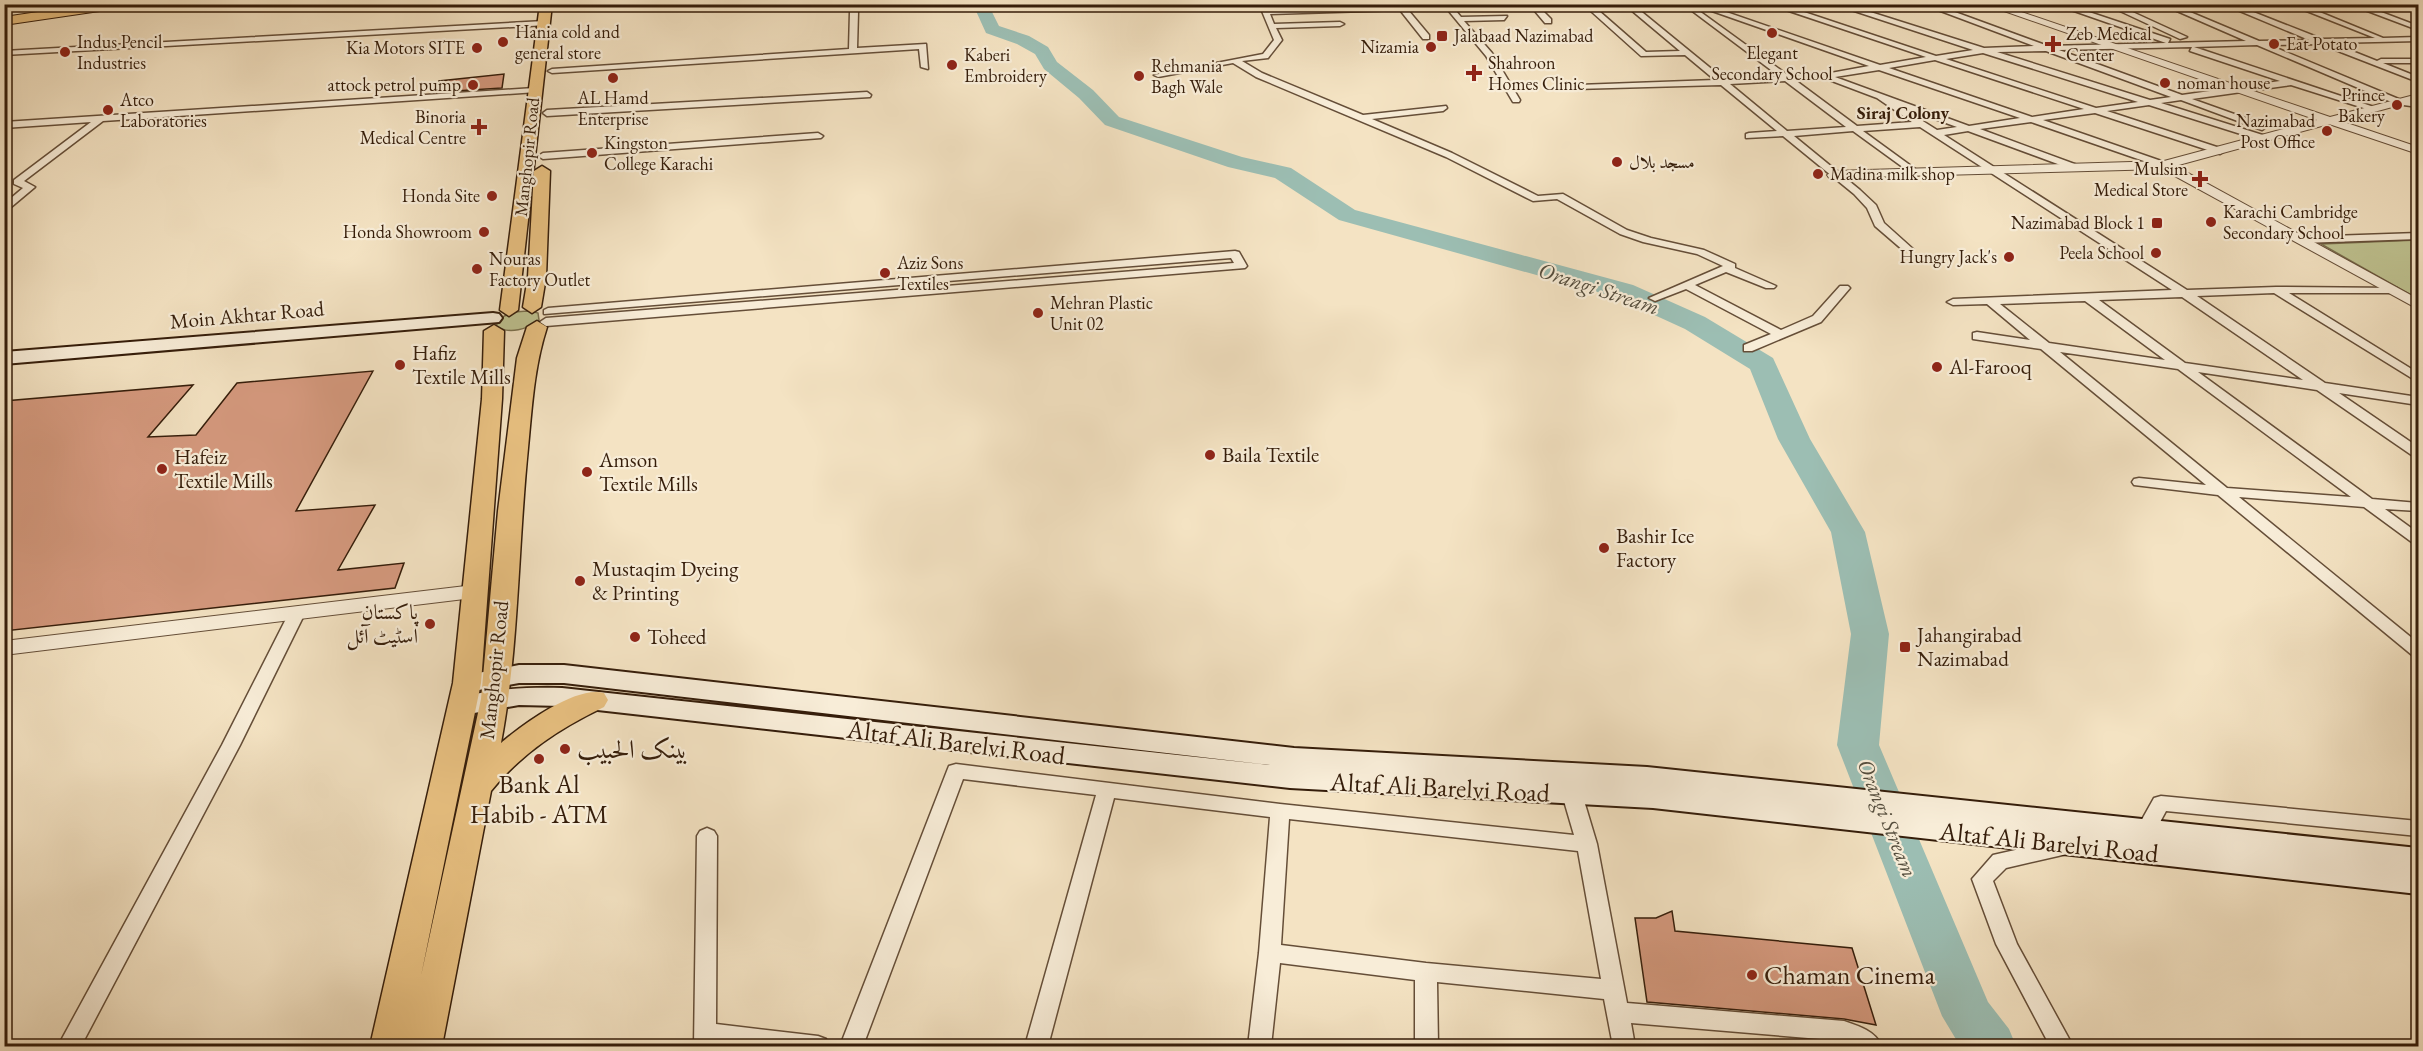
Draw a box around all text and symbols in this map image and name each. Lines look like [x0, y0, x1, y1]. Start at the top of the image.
place label: Hania cold and general store [515, 20, 621, 64]
place label: Zeb Medical Center [2066, 22, 2152, 66]
place label: Jalabaad Nazimabad [1452, 24, 1594, 47]
marker: Elegant Secondary School [1765, 26, 1779, 40]
marker: Jalabaad Nazimabad [1435, 29, 1449, 43]
place label: Indus Pencil Industries [77, 30, 162, 74]
place label: Eat Potato [2286, 32, 2358, 55]
marker: Hania cold and general store [496, 35, 510, 49]
place label: Nizamia [1361, 35, 1420, 58]
marker: Zeb Medical Center [2044, 35, 2062, 53]
place label: Kia Motors SITE [346, 36, 465, 59]
marker: Eat Potato [2267, 37, 2281, 51]
marker: Nizamia [1424, 40, 1438, 54]
marker: Kia Motors SITE [470, 41, 484, 55]
place label: Elegant Secondary School [1711, 41, 1833, 85]
place label: Kaberi Embroidery [964, 43, 1047, 87]
marker: Indus Pencil Industries [58, 45, 72, 59]
place label: Shahroon Homes Clinic [1488, 51, 1585, 95]
place label: Rehmania Bagh Wale [1151, 54, 1223, 98]
marker: Kaberi Embroidery [945, 58, 959, 72]
marker: Shahroon Homes Clinic [1465, 64, 1483, 82]
marker: Rehmania Bagh Wale [1132, 69, 1146, 83]
marker: AL Hamd Enterprise [606, 71, 620, 85]
place label: noman house [2177, 71, 2270, 94]
place label: attock petrol pump [327, 73, 461, 96]
marker: noman house [2158, 76, 2172, 90]
marker: attock petrol pump [466, 78, 480, 92]
place label: Prince Bakery [2338, 83, 2385, 127]
place label: AL Hamd Enterprise [576, 86, 650, 130]
place label: Atco Laboratories [119, 88, 207, 132]
street label: Manghopir Road [509, 95, 544, 218]
marker: Prince Bakery [2390, 98, 2404, 112]
district label: Siraj Colony [1857, 101, 1950, 124]
marker: Atco Laboratories [101, 103, 115, 117]
place label: Binoria Medical Centre [360, 105, 467, 149]
place label: Nazimabad Post Office [2236, 109, 2316, 153]
marker: Binoria Medical Centre [470, 118, 488, 136]
marker: Nazimabad Post Office [2320, 124, 2334, 138]
place label: Kingston College Karachi [604, 131, 714, 175]
marker: Kingston College Karachi [585, 146, 599, 160]
place label: مسجد بلال [1629, 150, 1695, 173]
marker: مسجد بلال [1610, 155, 1624, 169]
place label: Mulsim Medical Store [2094, 157, 2188, 201]
place label: Madina milk shop [1830, 162, 1955, 185]
marker: Madina milk shop [1811, 167, 1825, 181]
marker: Mulsim Medical Store [2193, 172, 2207, 186]
place label: Honda Site [402, 184, 480, 207]
marker: Honda Site [485, 189, 499, 203]
place label: Karachi Cambridge Secondary School [2223, 200, 2358, 244]
place label: Nazimabad Block 1 [2011, 211, 2145, 234]
marker: Karachi Cambridge Secondary School [2204, 215, 2218, 229]
marker: Nazimabad Block 1 [2150, 216, 2164, 230]
place label: Honda Showroom [343, 220, 472, 243]
marker: Honda Showroom [477, 225, 491, 239]
place label: Peela School [2059, 241, 2144, 264]
place label: Hungry Jack's [1900, 245, 1997, 268]
marker: Peela School [2149, 246, 2163, 260]
place label: Nouras Factory Outlet [489, 247, 590, 291]
marker: Hungry Jack's [2002, 250, 2016, 264]
place label: Aziz Sons Textiles [896, 251, 963, 295]
water label: Orangi Stream [1535, 255, 1663, 322]
marker: Nouras Factory Outlet [470, 262, 484, 276]
marker: Aziz Sons Textiles [878, 266, 892, 280]
place label: Mehran Plastic Unit 02 [1050, 291, 1153, 335]
street label: Moin Akhtar Road [169, 294, 326, 335]
marker: Mehran Plastic Unit 02 [1031, 306, 1045, 320]
place label: Hafiz Textile Mills [412, 339, 511, 390]
place label: Al-Farooq [1948, 353, 2032, 380]
marker: Hafiz Textile Mills [393, 358, 407, 372]
marker: Al-Farooq [1930, 360, 1944, 374]
place label: Baila Textile [1222, 441, 1319, 468]
place label: Hafeiz Textile Mills [174, 443, 273, 494]
place label: Amson Textile Mills [598, 446, 698, 497]
marker: Baila Textile [1203, 448, 1217, 462]
marker: Hafeiz Textile Mills [155, 462, 169, 476]
marker: Amson Textile Mills [580, 465, 594, 479]
place label: Bashir Ice Factory [1616, 522, 1694, 573]
marker: Bashir Ice Factory [1597, 541, 1611, 555]
place label: Mustaqim Dyeing & Printing [592, 555, 739, 606]
marker: Mustaqim Dyeing & Printing [573, 574, 587, 588]
place label: پاکستان اسٹیٹ آئل [346, 598, 419, 651]
street label: Manghopir Road [473, 599, 514, 741]
marker: پاکستان اسٹیٹ آئل [423, 617, 437, 631]
place label: Jahangirabad Nazimabad [1915, 621, 2022, 672]
place label: Toheed [647, 623, 707, 650]
marker: Toheed [628, 630, 642, 644]
marker: Jahangirabad Nazimabad [1898, 640, 1912, 654]
street label: Altaf Ali Barelvi Road [844, 712, 1068, 772]
place label: بينک الحبيب [577, 732, 688, 766]
marker: بينک الحبيب [558, 742, 572, 756]
marker: Bank Al Habib - ATM [532, 752, 546, 766]
water label: Orangi Stream [1851, 755, 1924, 882]
street label: Altaf Ali Barelvi Road [1328, 764, 1552, 810]
place label: Bank Al Habib - ATM [470, 767, 608, 831]
street label: Altaf Ali Barelvi Road [1937, 813, 2161, 870]
place label: Chaman Cinema [1764, 958, 1936, 992]
marker: Chaman Cinema [1745, 968, 1759, 982]

